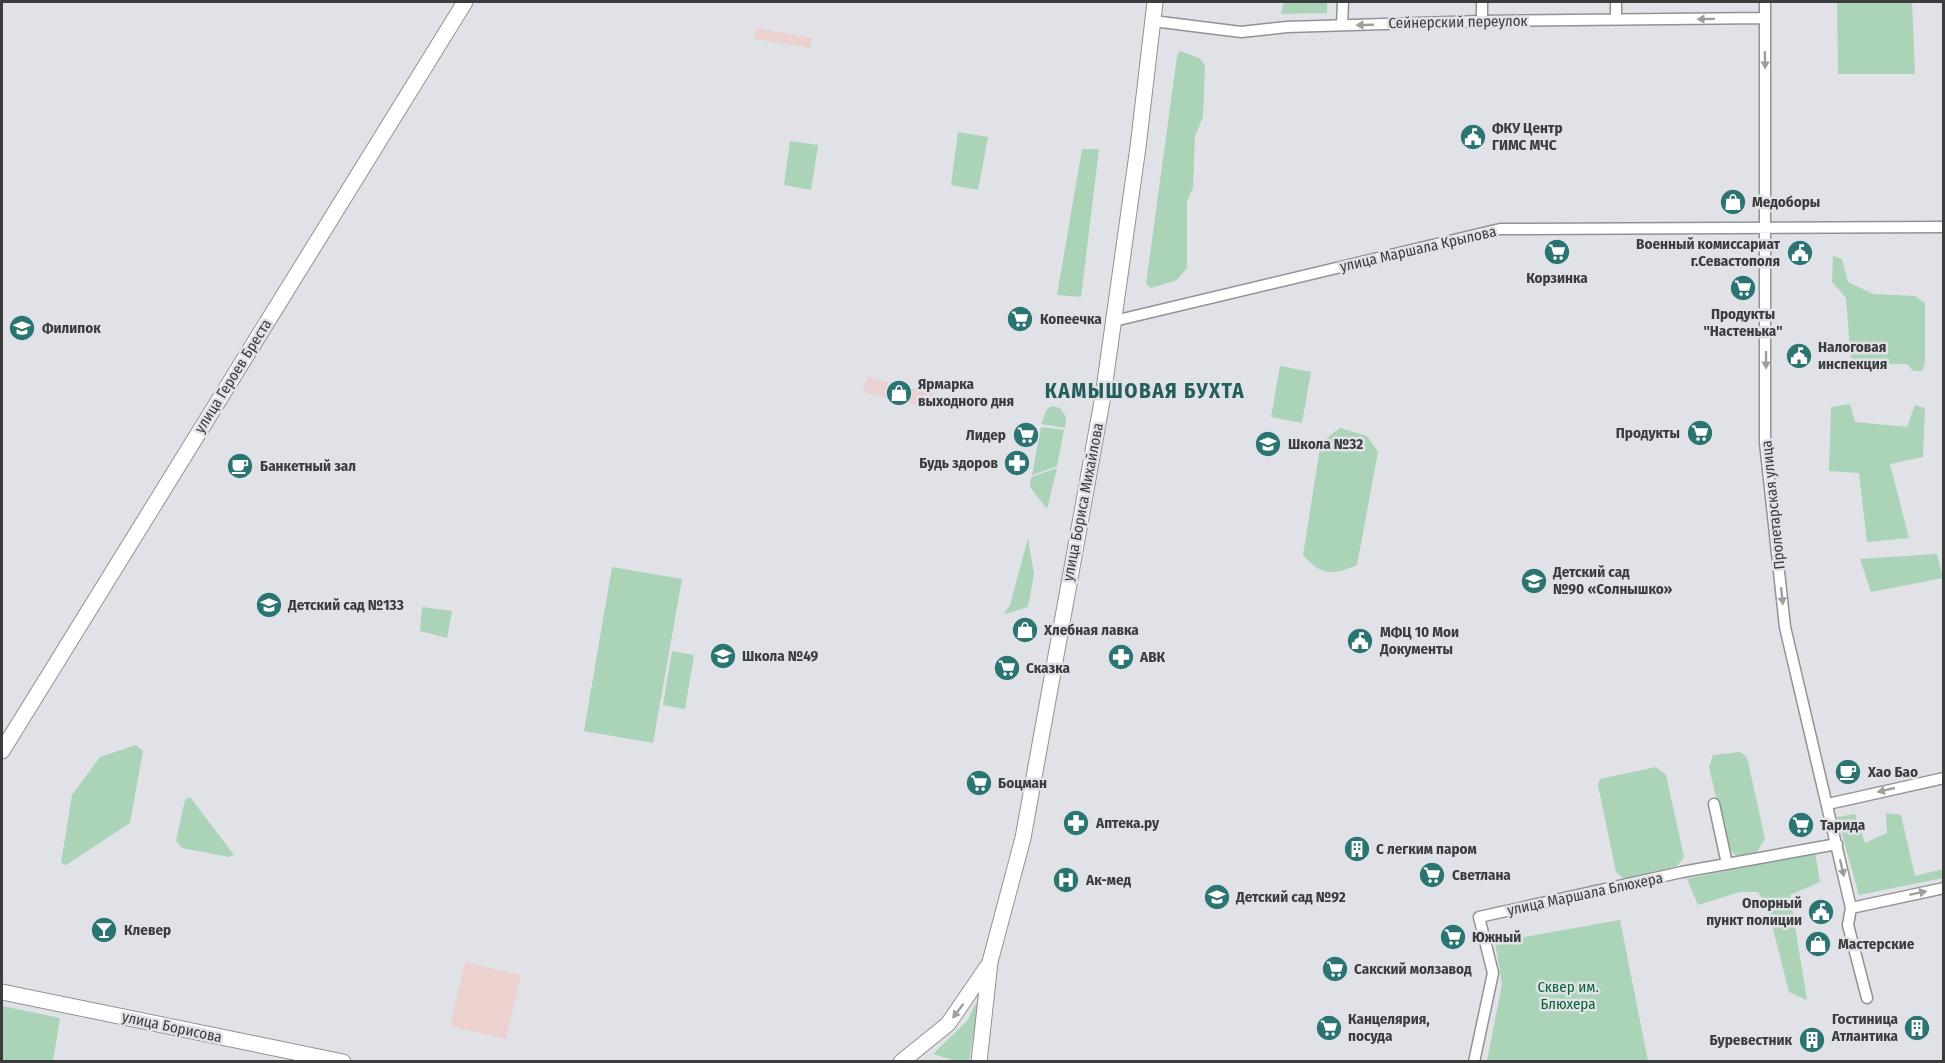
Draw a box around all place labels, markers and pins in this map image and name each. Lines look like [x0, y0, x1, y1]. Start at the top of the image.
place label: ФКУ Центр ГИМС МЧС [1492, 119, 1563, 154]
public building icon: ФКУ Центр ГИМС МЧС [1458, 122, 1488, 152]
shop icon: Медоборы [1718, 187, 1748, 217]
place label: Медоборы [1752, 193, 1820, 211]
place label: Военный комиссариат г.Севастополя [1636, 235, 1781, 270]
supermarket icon: Корзинка [1542, 237, 1572, 267]
public building icon: Военный комиссариат г.Севастополя [1785, 238, 1815, 268]
place label: Корзинка [1526, 269, 1588, 287]
supermarket icon: Продукты "Настенька" [1728, 273, 1758, 303]
supermarket icon: Копеечка [1005, 304, 1035, 334]
place label: Продукты "Настенька" [1703, 305, 1783, 340]
place label: Копеечка [1040, 310, 1102, 328]
school or university icon: Филипок [7, 313, 37, 343]
place label: Филипок [42, 319, 101, 337]
place label: Налоговая инспекция [1818, 338, 1887, 373]
public building icon: Налоговая инспекция [1784, 341, 1814, 371]
place label: Ярмарка выходного дня [918, 375, 1014, 410]
shop icon: Ярмарка выходного дня [884, 378, 914, 408]
supermarket icon: Продукты [1685, 418, 1715, 448]
supermarket icon: Лидер [1011, 420, 1041, 450]
place label: Продукты [1616, 424, 1680, 442]
place label: Лидер [966, 426, 1006, 444]
school or university icon: Школа №32 [1253, 429, 1283, 459]
place label: Школа №32 [1288, 435, 1363, 453]
pharmacy icon: Будь здоров [1002, 448, 1032, 478]
cafe icon: Банкетный зал [225, 451, 255, 481]
place label: Будь здоров [919, 454, 998, 472]
place label: Банкетный зал [260, 457, 356, 475]
place label: Детский сад №90 «Солнышко» [1552, 563, 1672, 598]
school or university icon: Детский сад №90 «Солнышко» [1519, 566, 1549, 596]
school or university icon: Детский сад №133 [254, 590, 284, 620]
place label: Детский сад №133 [287, 596, 404, 614]
shop icon: Хлебная лавка [1010, 615, 1040, 645]
place label: Хлебная лавка [1043, 621, 1139, 639]
place label: МФЦ 10 Мои Документы [1379, 623, 1459, 658]
public building icon: МФЦ 10 Мои Документы [1345, 626, 1375, 656]
school or university icon: Школа №49 [708, 641, 738, 671]
pharmacy icon: АВК [1106, 642, 1136, 672]
place label: Школа №49 [742, 647, 819, 665]
place label: АВК [1139, 648, 1166, 666]
supermarket icon: Сказка [992, 653, 1022, 683]
place label: Сказка [1026, 659, 1070, 677]
cafe icon: Хао Бао [1833, 757, 1863, 787]
place label: Хао Бао [1867, 763, 1918, 781]
supermarket icon: Боцман [964, 768, 994, 798]
place label: Боцман [998, 774, 1047, 792]
pharmacy icon: Аптека.ру [1061, 808, 1091, 838]
supermarket icon: Тарида [1786, 810, 1816, 840]
place label: Аптека.ру [1095, 814, 1160, 832]
place label: Тарида [1820, 816, 1866, 834]
building icon: С легким паром [1342, 834, 1372, 864]
place label: С легким паром [1376, 840, 1477, 858]
supermarket icon: Светлана [1417, 860, 1447, 890]
hospital icon: Ак-мед [1051, 865, 1081, 895]
place label: Светлана [1452, 866, 1511, 884]
place label: Ак-мед [1085, 871, 1131, 889]
school or university icon: Детский сад №92 [1202, 882, 1232, 912]
place label: Детский сад №92 [1235, 888, 1346, 906]
place label: Опорный пункт полиции [1706, 894, 1802, 929]
public building icon: Опорный пункт полиции [1806, 897, 1836, 927]
bar icon: Клевер [89, 915, 119, 945]
place label: Клевер [124, 921, 171, 939]
supermarket icon: Южный [1438, 922, 1468, 952]
place label: Южный [1472, 928, 1521, 946]
shop icon: Мастерские [1803, 929, 1833, 959]
place label: Мастерские [1838, 935, 1915, 953]
supermarket icon: Сакский молзавод [1320, 954, 1350, 984]
place label: Сакский молзавод [1354, 960, 1472, 978]
place label: Канцелярия, посуда [1348, 1010, 1430, 1045]
place label: Гостиница Атлантика [1831, 1010, 1899, 1045]
supermarket icon: Канцелярия, посуда [1314, 1013, 1344, 1043]
building icon: Гостиница Атлантика [1902, 1013, 1932, 1043]
building icon: Буревестник [1797, 1025, 1827, 1055]
place label: Буревестник [1710, 1031, 1792, 1049]

